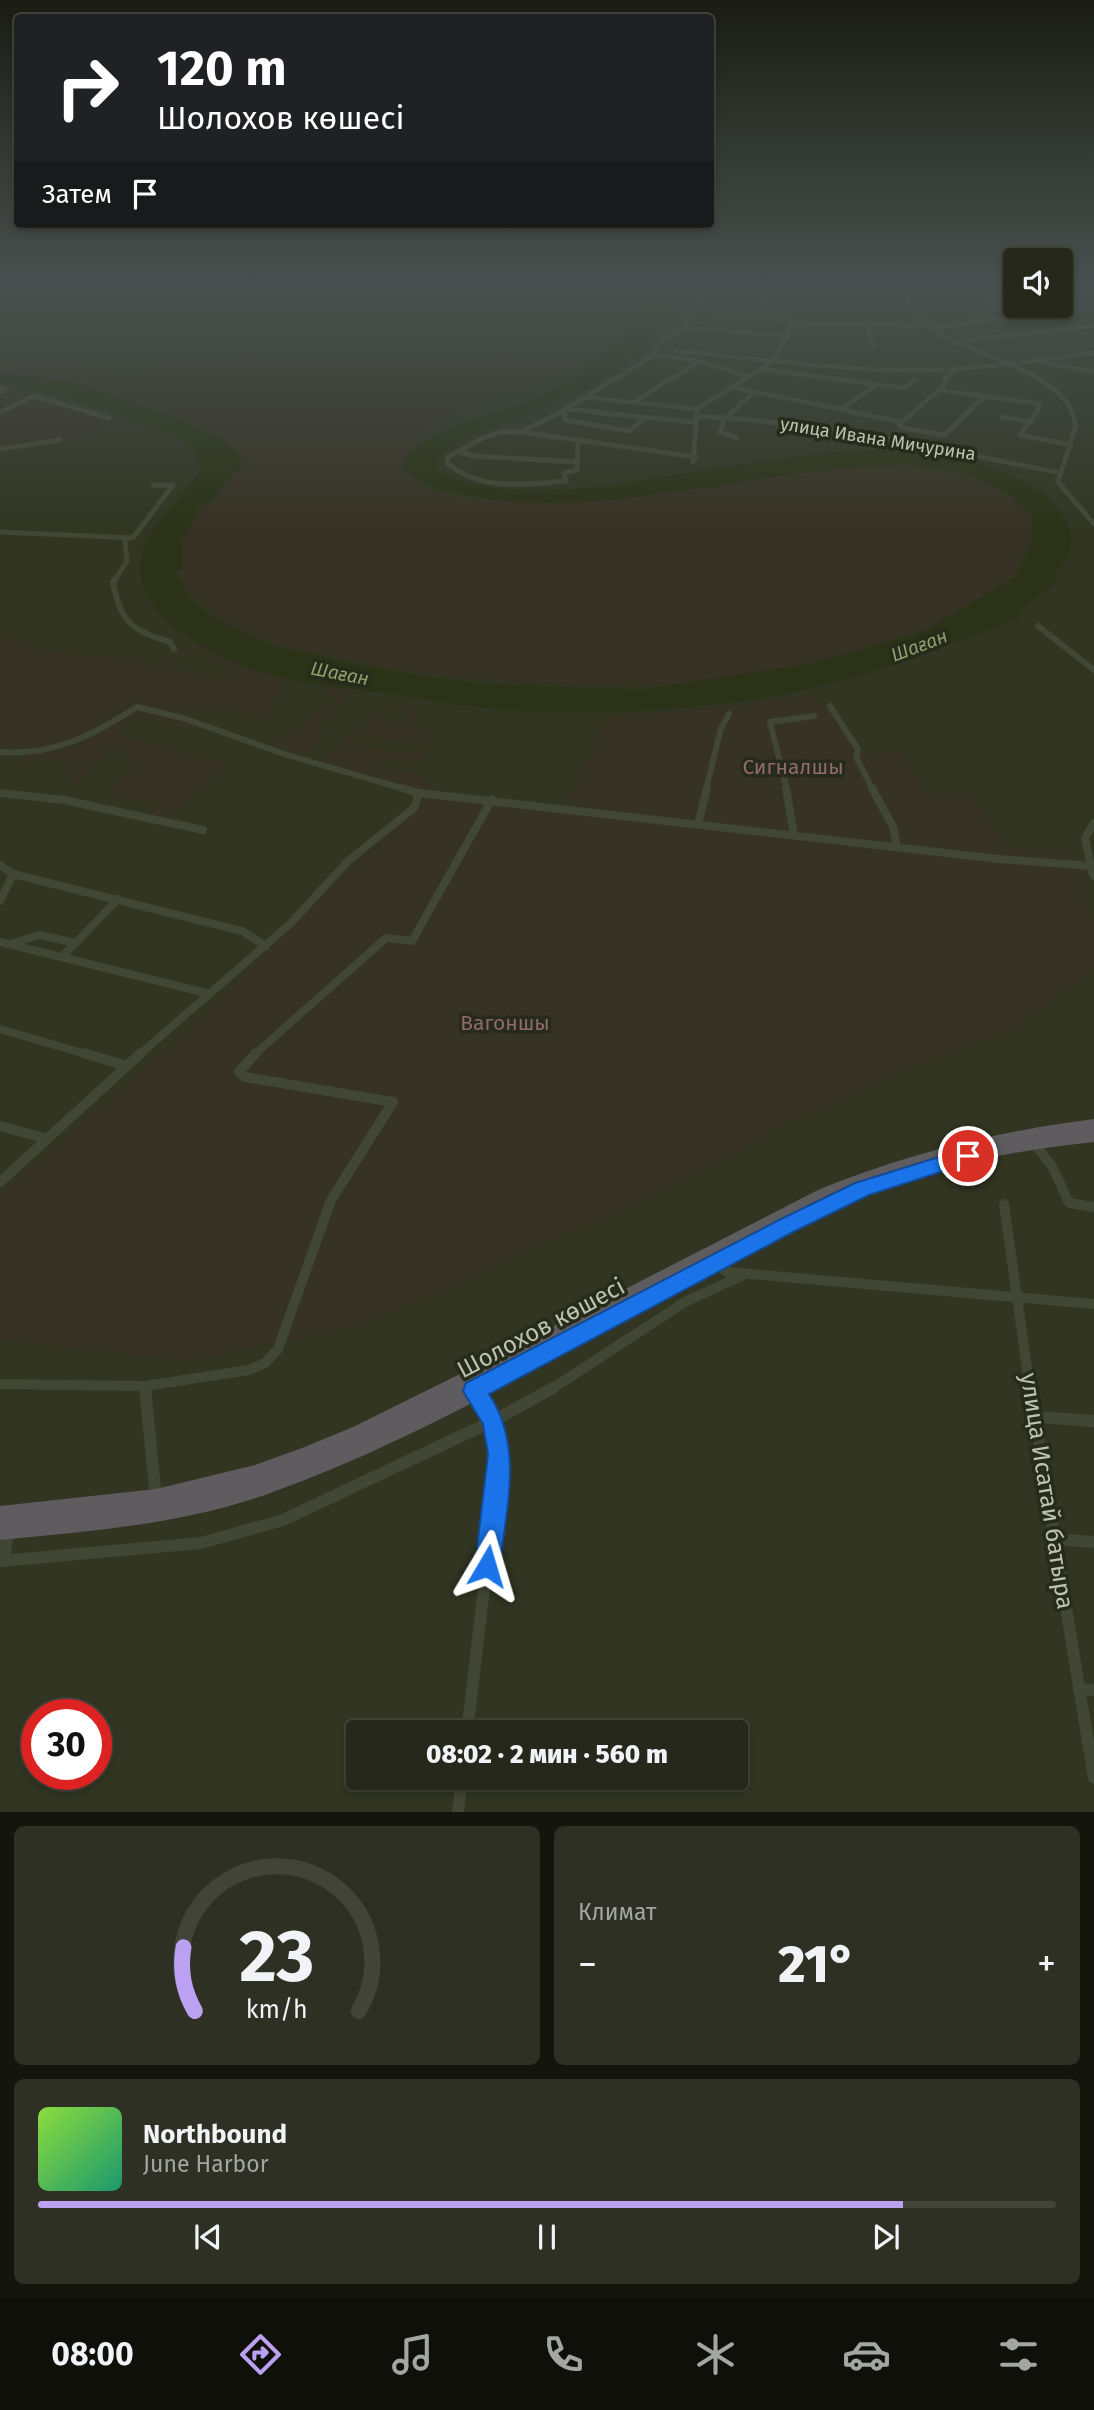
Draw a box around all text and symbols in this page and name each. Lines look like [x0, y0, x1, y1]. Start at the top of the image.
text: 120 m [157, 39, 287, 98]
icon: right [42, 42, 133, 133]
text: Шолохов көшесі [157, 99, 405, 137]
icon: arrive [126, 175, 164, 213]
text: Затем [42, 179, 112, 210]
map controls [1003, 248, 1073, 318]
button: sound [1003, 248, 1073, 318]
street label: улица Ивана Мичурина [779, 413, 977, 465]
water label: Шаған [888, 624, 951, 667]
water label: Шаған [309, 657, 371, 690]
park label: Сигналшы [742, 754, 844, 780]
park label: Вагоншы [460, 1010, 550, 1036]
pin [938, 1126, 998, 1186]
icon: arrive [949, 1137, 987, 1175]
street label: Шолохов көшесі [452, 1272, 630, 1384]
street label: улица Исатай батыра [1014, 1371, 1080, 1611]
position arrow [450, 1529, 524, 1603]
speed limit sign: 30 [21, 1699, 112, 1790]
text: 08:02 · 2 мин · 560 m [426, 1739, 668, 1770]
text: Климат [578, 1898, 656, 1926]
text: 23 [239, 1914, 315, 2001]
text: 21° [778, 1933, 856, 1996]
text: − [578, 1941, 597, 1987]
text: + [1037, 1941, 1056, 1987]
text: km/h [246, 1995, 308, 2025]
text: Northbound [143, 2119, 287, 2150]
text: June Harbor [143, 2150, 269, 2178]
icon: previous [189, 2218, 227, 2256]
icon: pause [528, 2218, 566, 2256]
icon: next [867, 2218, 905, 2256]
icon: directions [236, 2330, 285, 2379]
icon: music [388, 2330, 437, 2379]
icon: phone [539, 2330, 588, 2379]
icon: climate [691, 2330, 740, 2379]
icon: car [842, 2330, 891, 2379]
icon: filters [994, 2330, 1043, 2379]
text: 08:00 [51, 2335, 134, 2373]

